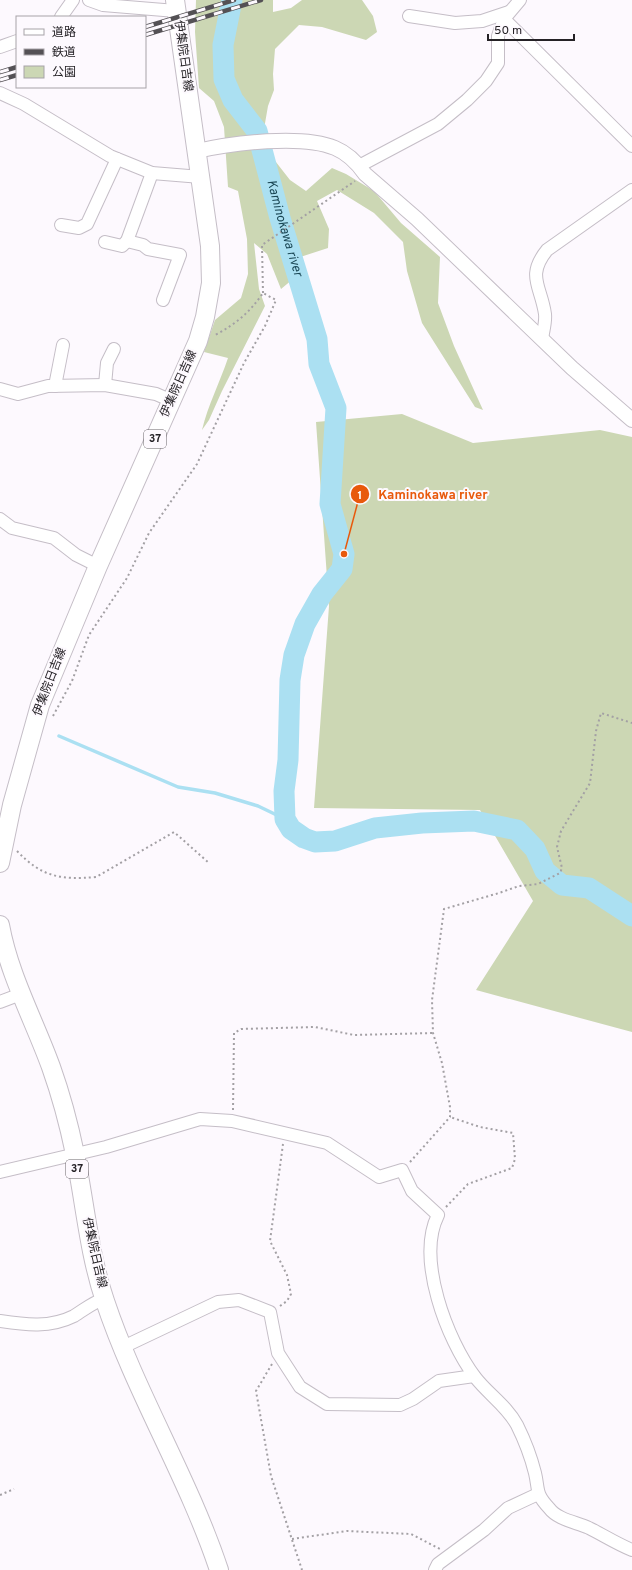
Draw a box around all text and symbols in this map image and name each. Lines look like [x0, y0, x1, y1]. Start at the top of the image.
legend [16, 16, 146, 88]
scale bar [488, 16, 574, 42]
street label: 伊集院日吉線 [170, 19, 196, 93]
text: 50 m [494, 23, 522, 39]
text: 道路 [52, 25, 76, 41]
text: 鉄道 [52, 45, 76, 61]
text: 公園 [52, 65, 76, 81]
water label: Kaminokawa river [262, 178, 306, 280]
street label: 伊集院日吉線 [157, 348, 201, 420]
road number: 37 [144, 430, 166, 448]
callout: Kaminokawa river [350, 482, 496, 507]
text: 1 [358, 488, 362, 504]
text: Kaminokawa river [378, 488, 488, 504]
street label: 伊集院日吉線 [30, 646, 70, 718]
road number: 37 [66, 1160, 88, 1178]
street label: 伊集院日吉線 [78, 1216, 110, 1290]

